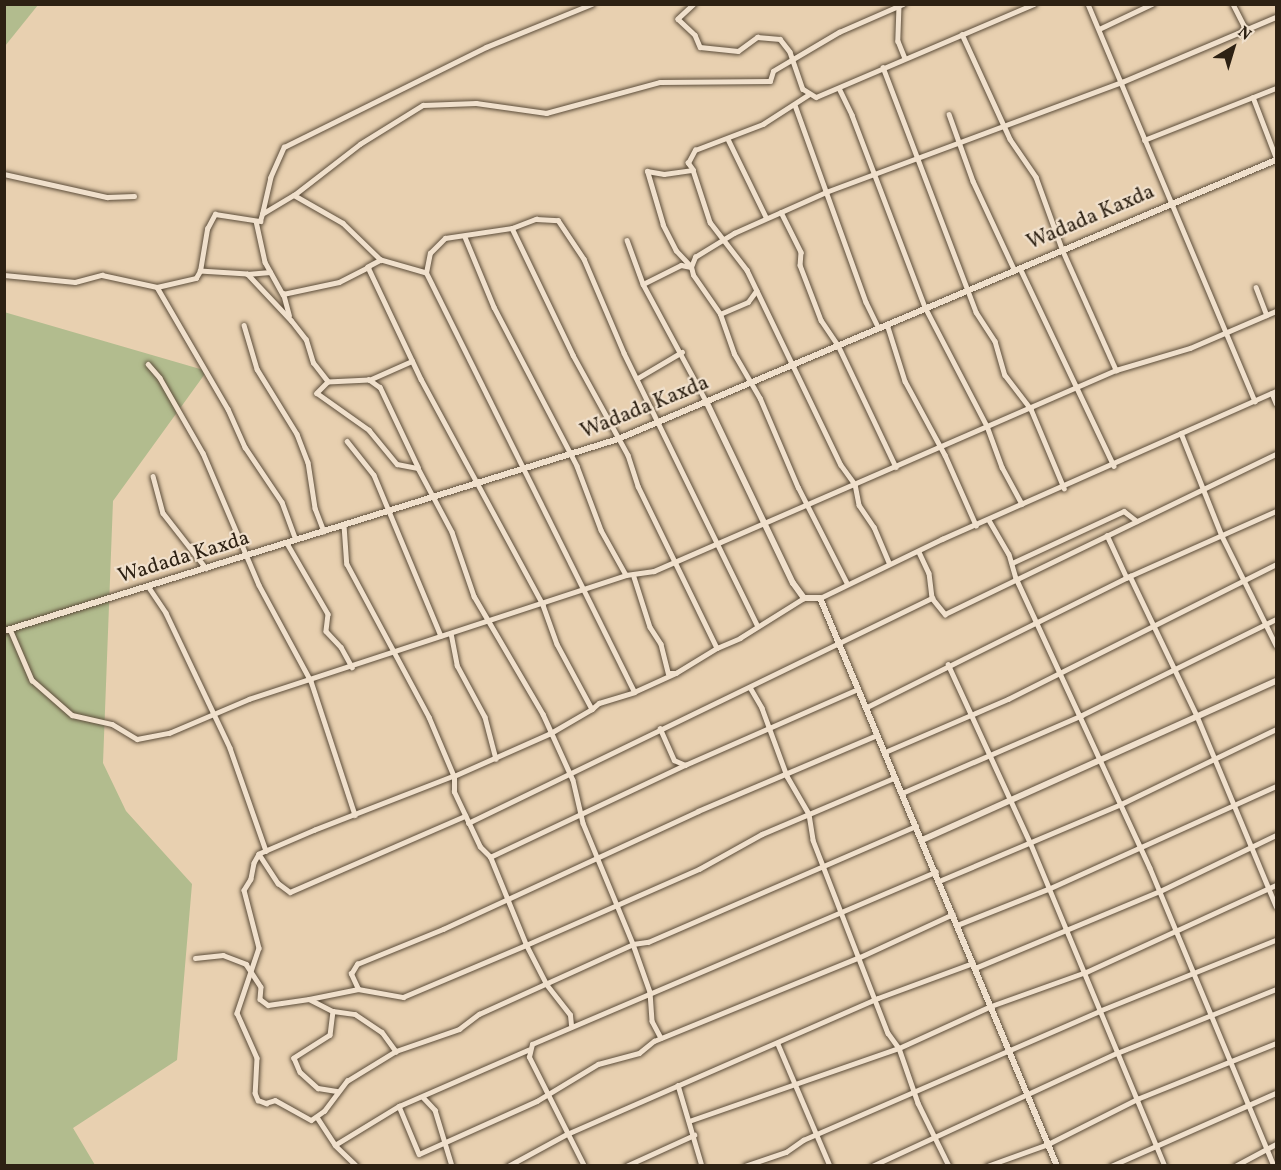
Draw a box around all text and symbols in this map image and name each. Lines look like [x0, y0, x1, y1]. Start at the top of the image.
north arrow [1203, 18, 1263, 78]
text: N [1233, 22, 1255, 46]
street label: Wadada Kaxda [1023, 180, 1159, 256]
street label: Wadada Kaxda [577, 371, 713, 445]
street label: Wadada Kaxda [115, 526, 253, 590]

